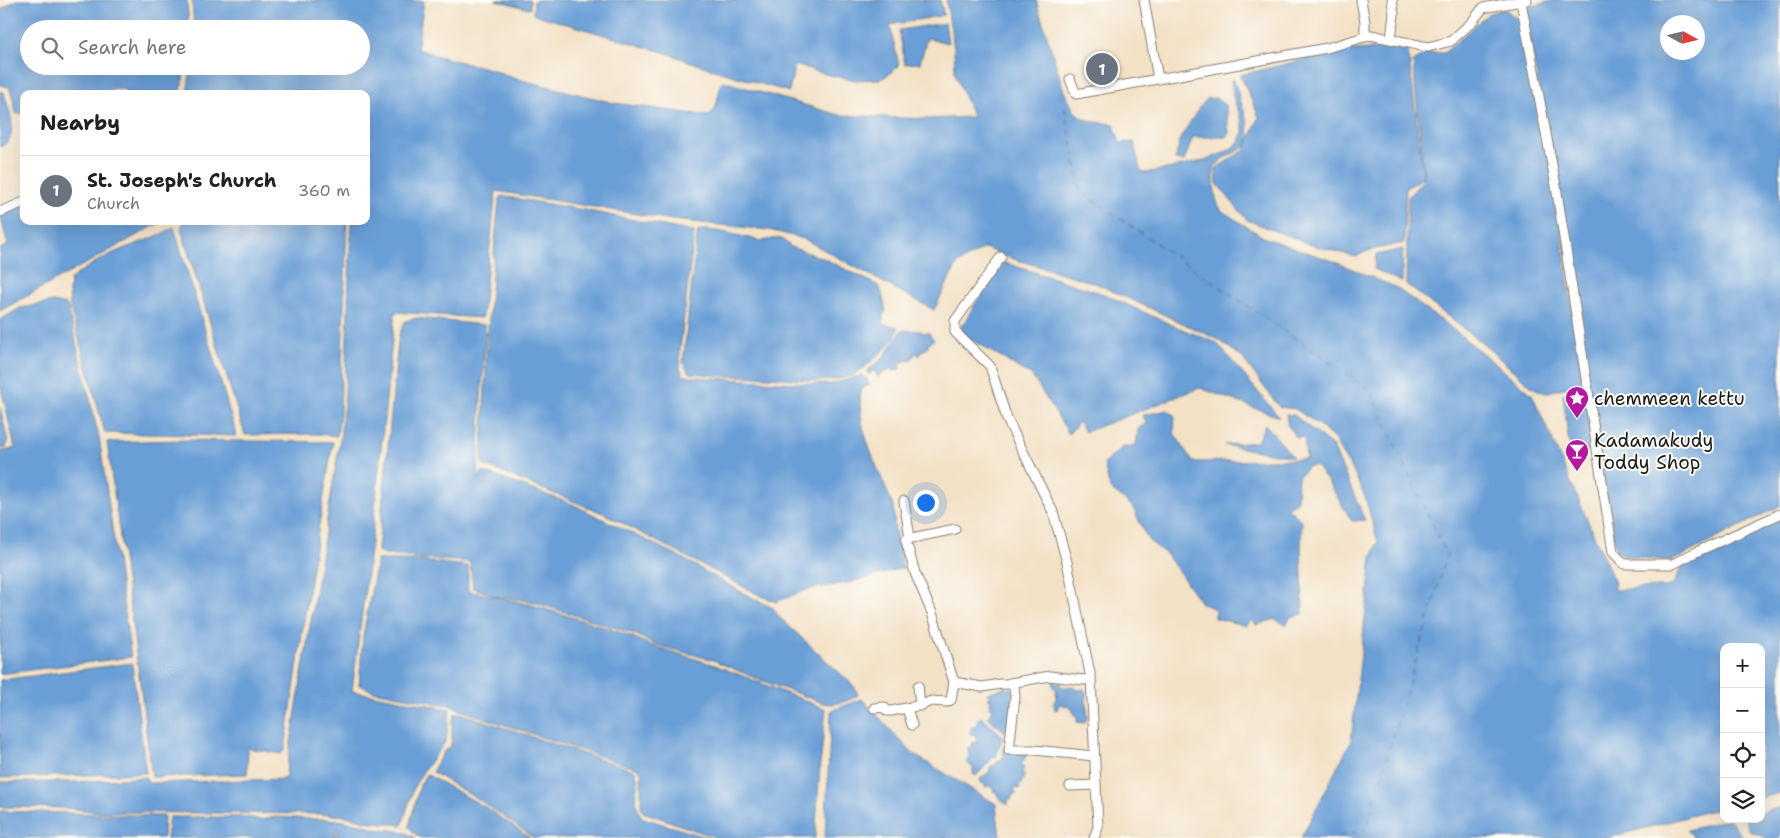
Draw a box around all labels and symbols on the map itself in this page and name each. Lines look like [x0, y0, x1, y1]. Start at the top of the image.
north arrow [1660, 15, 1705, 60]
pin: 1 [1086, 50, 1118, 88]
place icon: chemmeen kettu [1564, 385, 1590, 419]
place label: chemmeen kettu [1594, 386, 1745, 411]
place label: Kadamakudy Toddy Shop [1594, 428, 1713, 475]
bar icon: Kadamakudy Toddy Shop [1564, 438, 1590, 472]
your location [913, 490, 939, 516]

